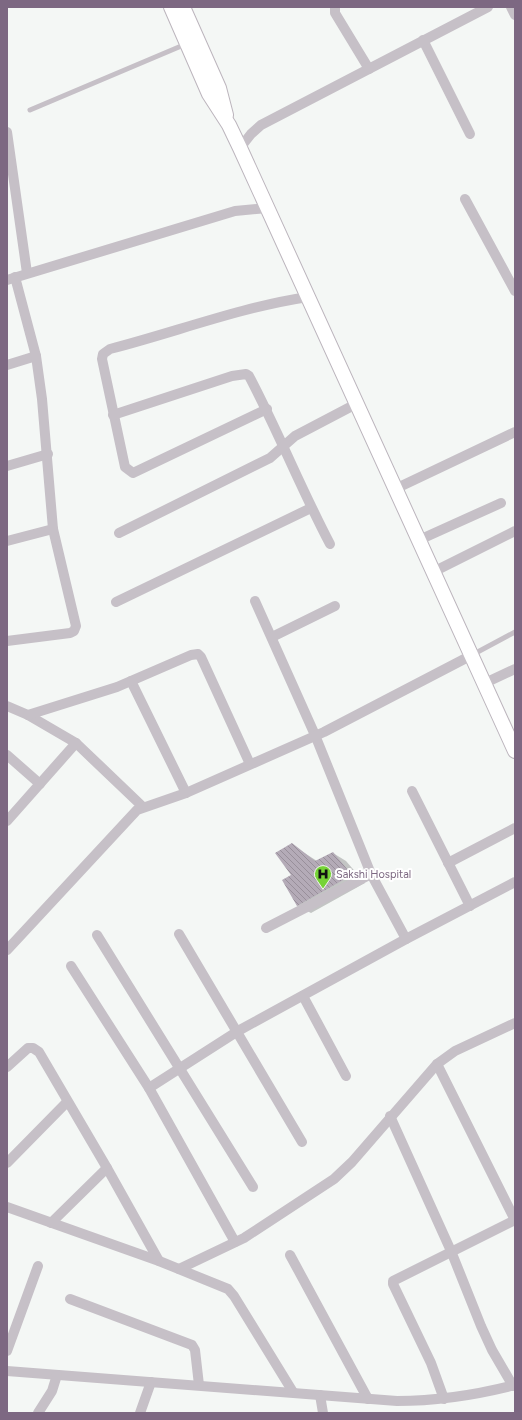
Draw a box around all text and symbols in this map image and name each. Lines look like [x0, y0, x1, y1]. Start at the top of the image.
hospital icon: Sakshi Hospital [313, 864, 333, 889]
place label: Sakshi Hospital [336, 868, 411, 881]

